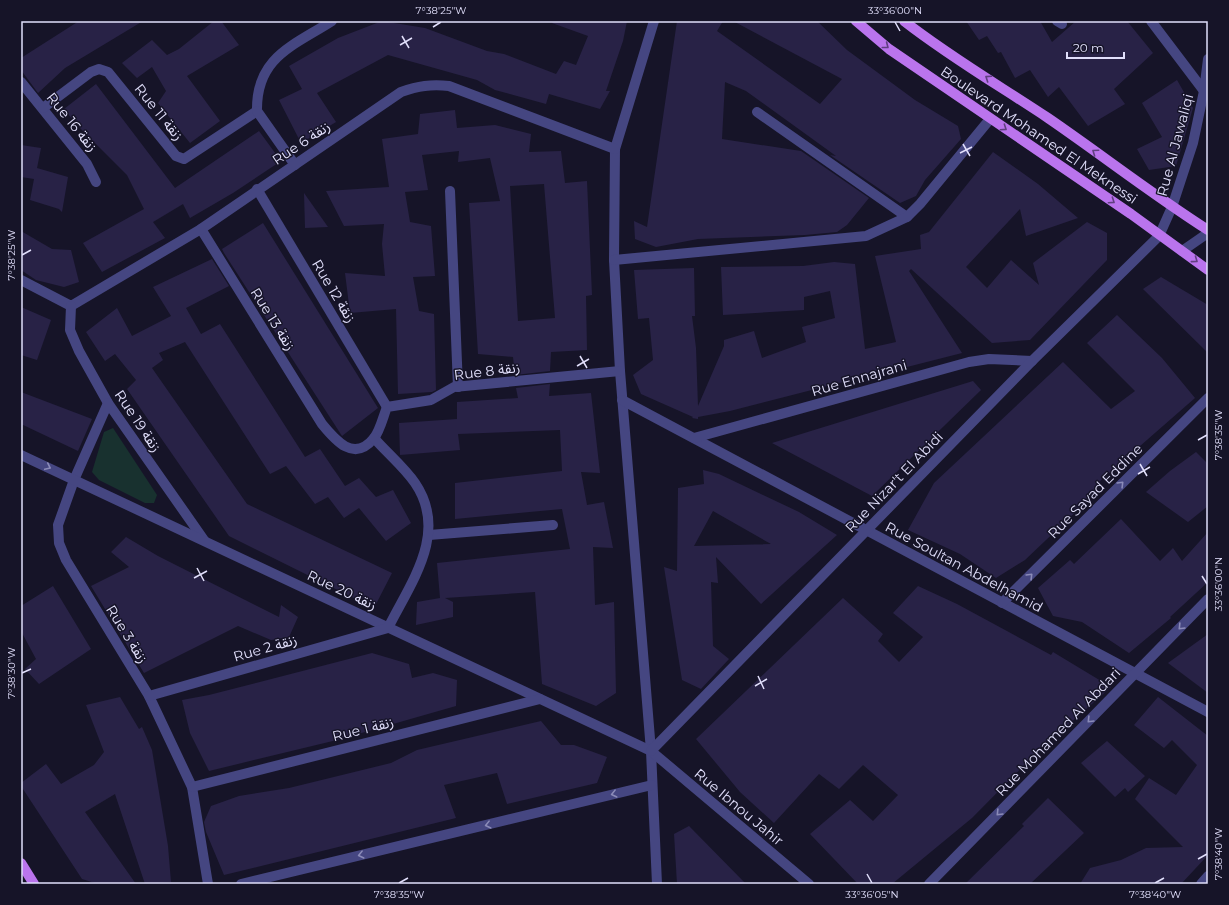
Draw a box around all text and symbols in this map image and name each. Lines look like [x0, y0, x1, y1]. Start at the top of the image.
text: 7°38'25"W [416, 4, 466, 17]
text: 33°36'00"N [868, 4, 922, 17]
scale bar [1067, 34, 1124, 60]
text: 20 m [1073, 40, 1104, 55]
one-way arrow [881, 41, 888, 48]
street label: Boulevard Mohamed El Meknessi [937, 62, 1141, 208]
one-way arrow [986, 76, 993, 83]
street label: Rue 11 زنقة [131, 80, 187, 144]
street label: Rue 16 زنقة [43, 89, 101, 155]
street label: Rue Al Jawaliqi [1153, 92, 1197, 198]
street label: Rue 6 زنقة [269, 117, 333, 169]
one-way arrow [1000, 123, 1007, 131]
one-way arrow [1093, 150, 1100, 157]
one-way arrow [1107, 196, 1114, 203]
text: 7°38'25"W [5, 230, 18, 280]
one-way arrow [1191, 255, 1198, 263]
street label: Rue 12 زنقة [308, 256, 360, 326]
street label: Rue 13 زنقة [247, 284, 299, 354]
street label: Rue Ennajrani [809, 356, 909, 400]
street label: Rue 8 زنقة [453, 358, 521, 384]
street label: Rue 19 زنقة [111, 386, 165, 456]
text: 7°38'35"W [1212, 410, 1225, 460]
street label: Rue Nizar't El Abidi [841, 428, 947, 536]
street label: Rue Sayad Eddine [1044, 440, 1146, 542]
one-way arrow [43, 462, 51, 470]
one-way arrow [1116, 481, 1124, 489]
street label: Rue Soultan Abdelhamid [882, 518, 1046, 616]
text: 33°36'00"N [1212, 557, 1225, 611]
street label: Rue 20 زنقة [304, 566, 380, 614]
one-way arrow [1025, 573, 1033, 581]
street label: Rue 3 زنقة [102, 601, 152, 667]
one-way arrow [1178, 622, 1186, 630]
street label: Rue 2 زنقة [231, 630, 299, 666]
text: 7°38'30"W [5, 647, 18, 699]
street label: Rue Mohamed Al Abdari [992, 664, 1124, 800]
street label: Rue 1 زنقة [330, 713, 396, 745]
one-way arrow [1087, 715, 1095, 723]
street label: Rue Ibnou Jahir [691, 764, 788, 850]
one-way arrow [611, 790, 617, 798]
one-way arrow [996, 808, 1004, 816]
one-way arrow [484, 820, 491, 828]
text: 7°38'40"W [1212, 828, 1225, 880]
one-way arrow [358, 850, 365, 859]
text: 7°38'35"W [374, 888, 424, 901]
text: 33°36'05"N [845, 888, 899, 901]
text: 7°38'40"W [1129, 888, 1181, 901]

